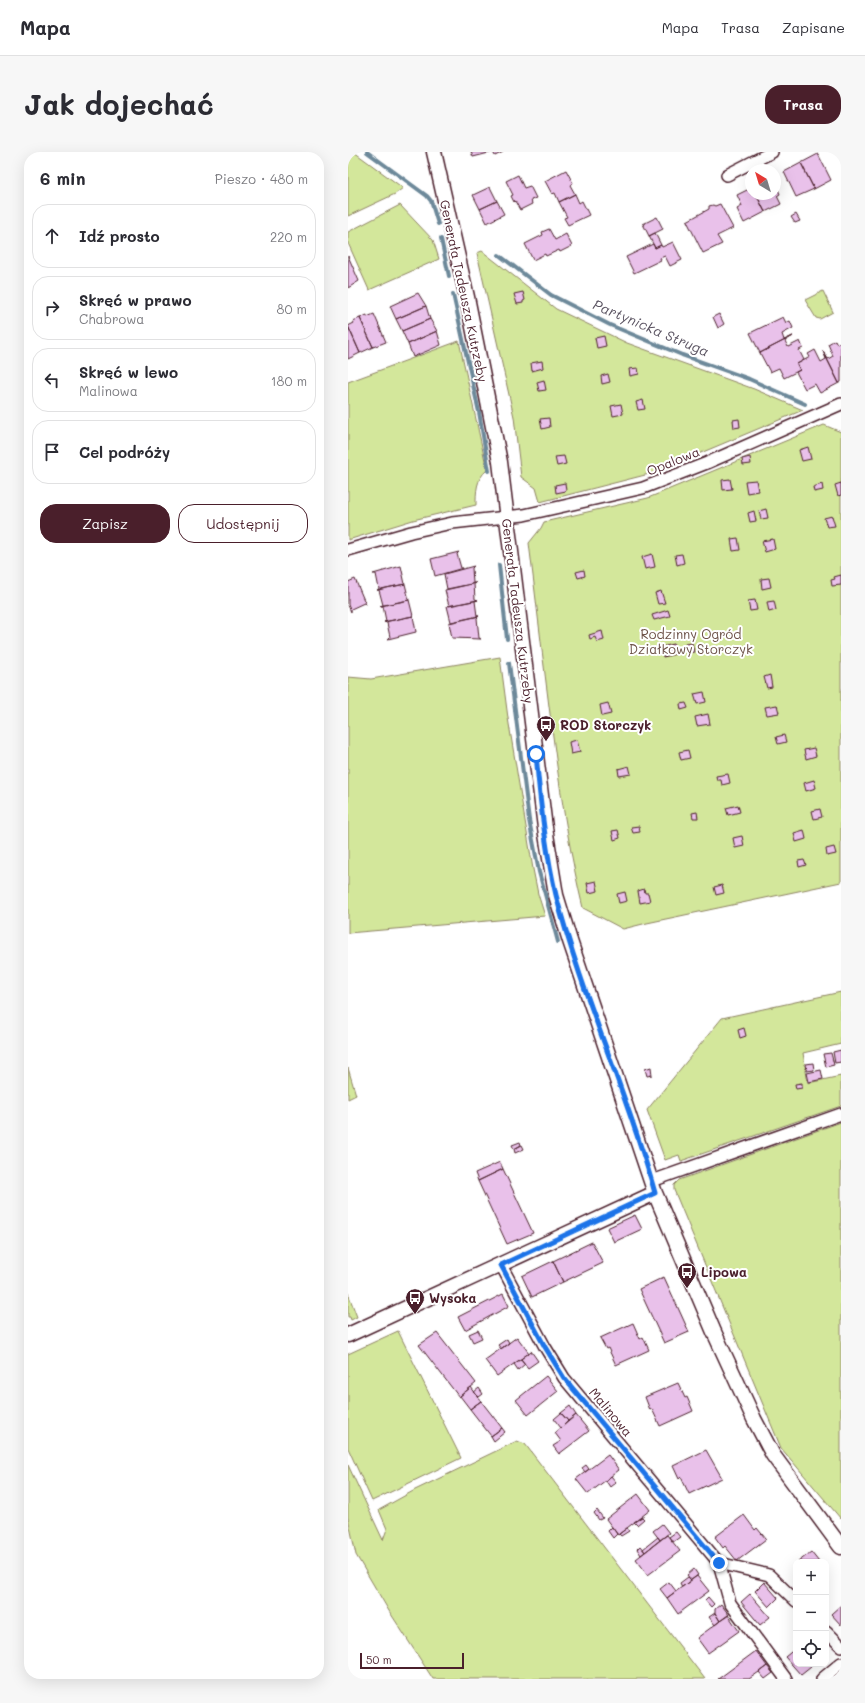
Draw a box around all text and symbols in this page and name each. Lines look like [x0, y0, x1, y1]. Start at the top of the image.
text: Mapa [20, 15, 71, 40]
text: Mapa [662, 18, 699, 37]
text: Trasa [721, 18, 760, 37]
text: Zapisane [782, 18, 845, 37]
button: Trasa [765, 85, 841, 124]
text: Jak dojechać [24, 86, 214, 122]
north arrow [745, 164, 781, 200]
text: 6 min [40, 167, 85, 189]
text: Pieszo · 480 m [215, 170, 308, 187]
street label: Generała Tadeusza Kutrzeby [437, 198, 492, 384]
icon: ahead [41, 225, 63, 247]
text: Idź prosto [79, 226, 160, 246]
text: 220 m [270, 228, 307, 245]
text: Skręć w prawo [79, 290, 192, 310]
water label: Partynicka Struga [590, 295, 712, 361]
icon: right [41, 297, 63, 319]
text: 80 m [277, 300, 307, 317]
text: Chabrowa [79, 310, 144, 327]
text: Skręć w lewo [79, 362, 178, 382]
icon: left [41, 369, 63, 391]
text: 180 m [271, 372, 307, 389]
text: Malinowa [79, 382, 138, 399]
icon: arrive [41, 441, 63, 463]
text: Cel podróży [79, 442, 170, 462]
street label: Opalowa [644, 442, 702, 479]
button: Zapisz [40, 504, 170, 543]
button: Udostępnij [178, 504, 308, 543]
street label: Generała Tadeusza Kutrzeby [499, 518, 538, 704]
park label: Rodzinny Ogród Działkowy Storczyk [629, 625, 753, 657]
bus stop icon: ROD Storczyk [535, 714, 557, 742]
place label: ROD Storczyk [560, 716, 651, 734]
route start [527, 745, 545, 763]
bus stop icon: Lipowa [676, 1261, 698, 1289]
place label: Lipowa [701, 1263, 747, 1280]
bus stop icon: Wysoka [404, 1287, 426, 1315]
place label: Wysoka [429, 1289, 477, 1307]
street label: Malinowa [586, 1384, 637, 1440]
route end [710, 1554, 728, 1572]
map controls [793, 1559, 829, 1667]
button: + [793, 1559, 829, 1595]
button: − [793, 1595, 829, 1631]
button: locate [793, 1631, 829, 1667]
scale bar [360, 1651, 464, 1670]
text: 50 m [366, 1652, 392, 1667]

